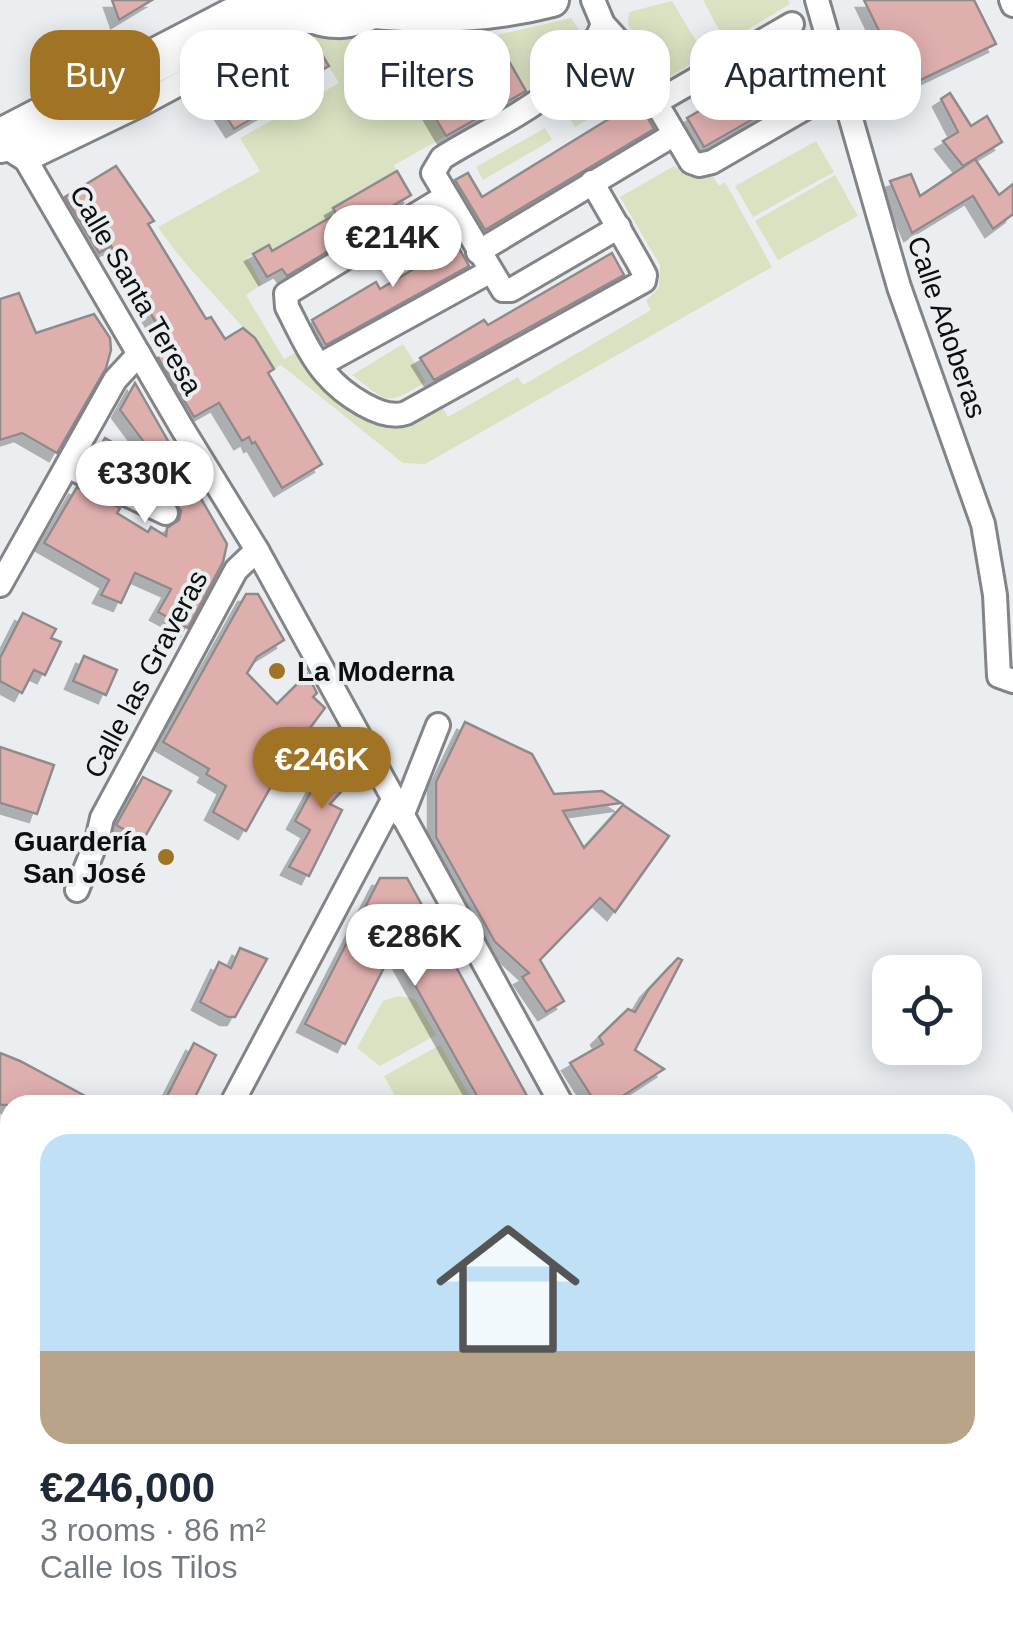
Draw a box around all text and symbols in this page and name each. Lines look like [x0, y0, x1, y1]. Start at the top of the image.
chip: Buy [30, 30, 160, 120]
chip: Rent [180, 30, 324, 120]
chip: Filters [344, 30, 510, 120]
chip: New [530, 30, 670, 120]
chip: Apartment [690, 30, 921, 120]
street label: Calle Santa Teresa [64, 180, 209, 400]
pin: €214K [323, 205, 463, 290]
text: €214K [346, 219, 440, 255]
street label: Calle Adoberas [901, 232, 993, 422]
pin: €330K [75, 441, 215, 526]
text: €330K [98, 455, 192, 491]
street label: Calle las Graveras [78, 565, 214, 783]
place label: La Moderna [297, 656, 455, 687]
marker: La Moderna [266, 660, 288, 682]
pin: €246K [252, 727, 392, 812]
text: €246K [275, 741, 369, 777]
place label: Guardería San José [14, 826, 146, 889]
marker: Guardería San José [155, 846, 177, 868]
pin: €286K [345, 904, 485, 989]
text: €286K [368, 918, 462, 954]
map controls [872, 955, 982, 1065]
button: locate [872, 955, 982, 1065]
icon: home [418, 1199, 598, 1379]
text: €246,000 [40, 1464, 215, 1511]
text: 3 rooms · 86 m² [40, 1512, 266, 1548]
text: Calle los Tilos [40, 1549, 237, 1585]

